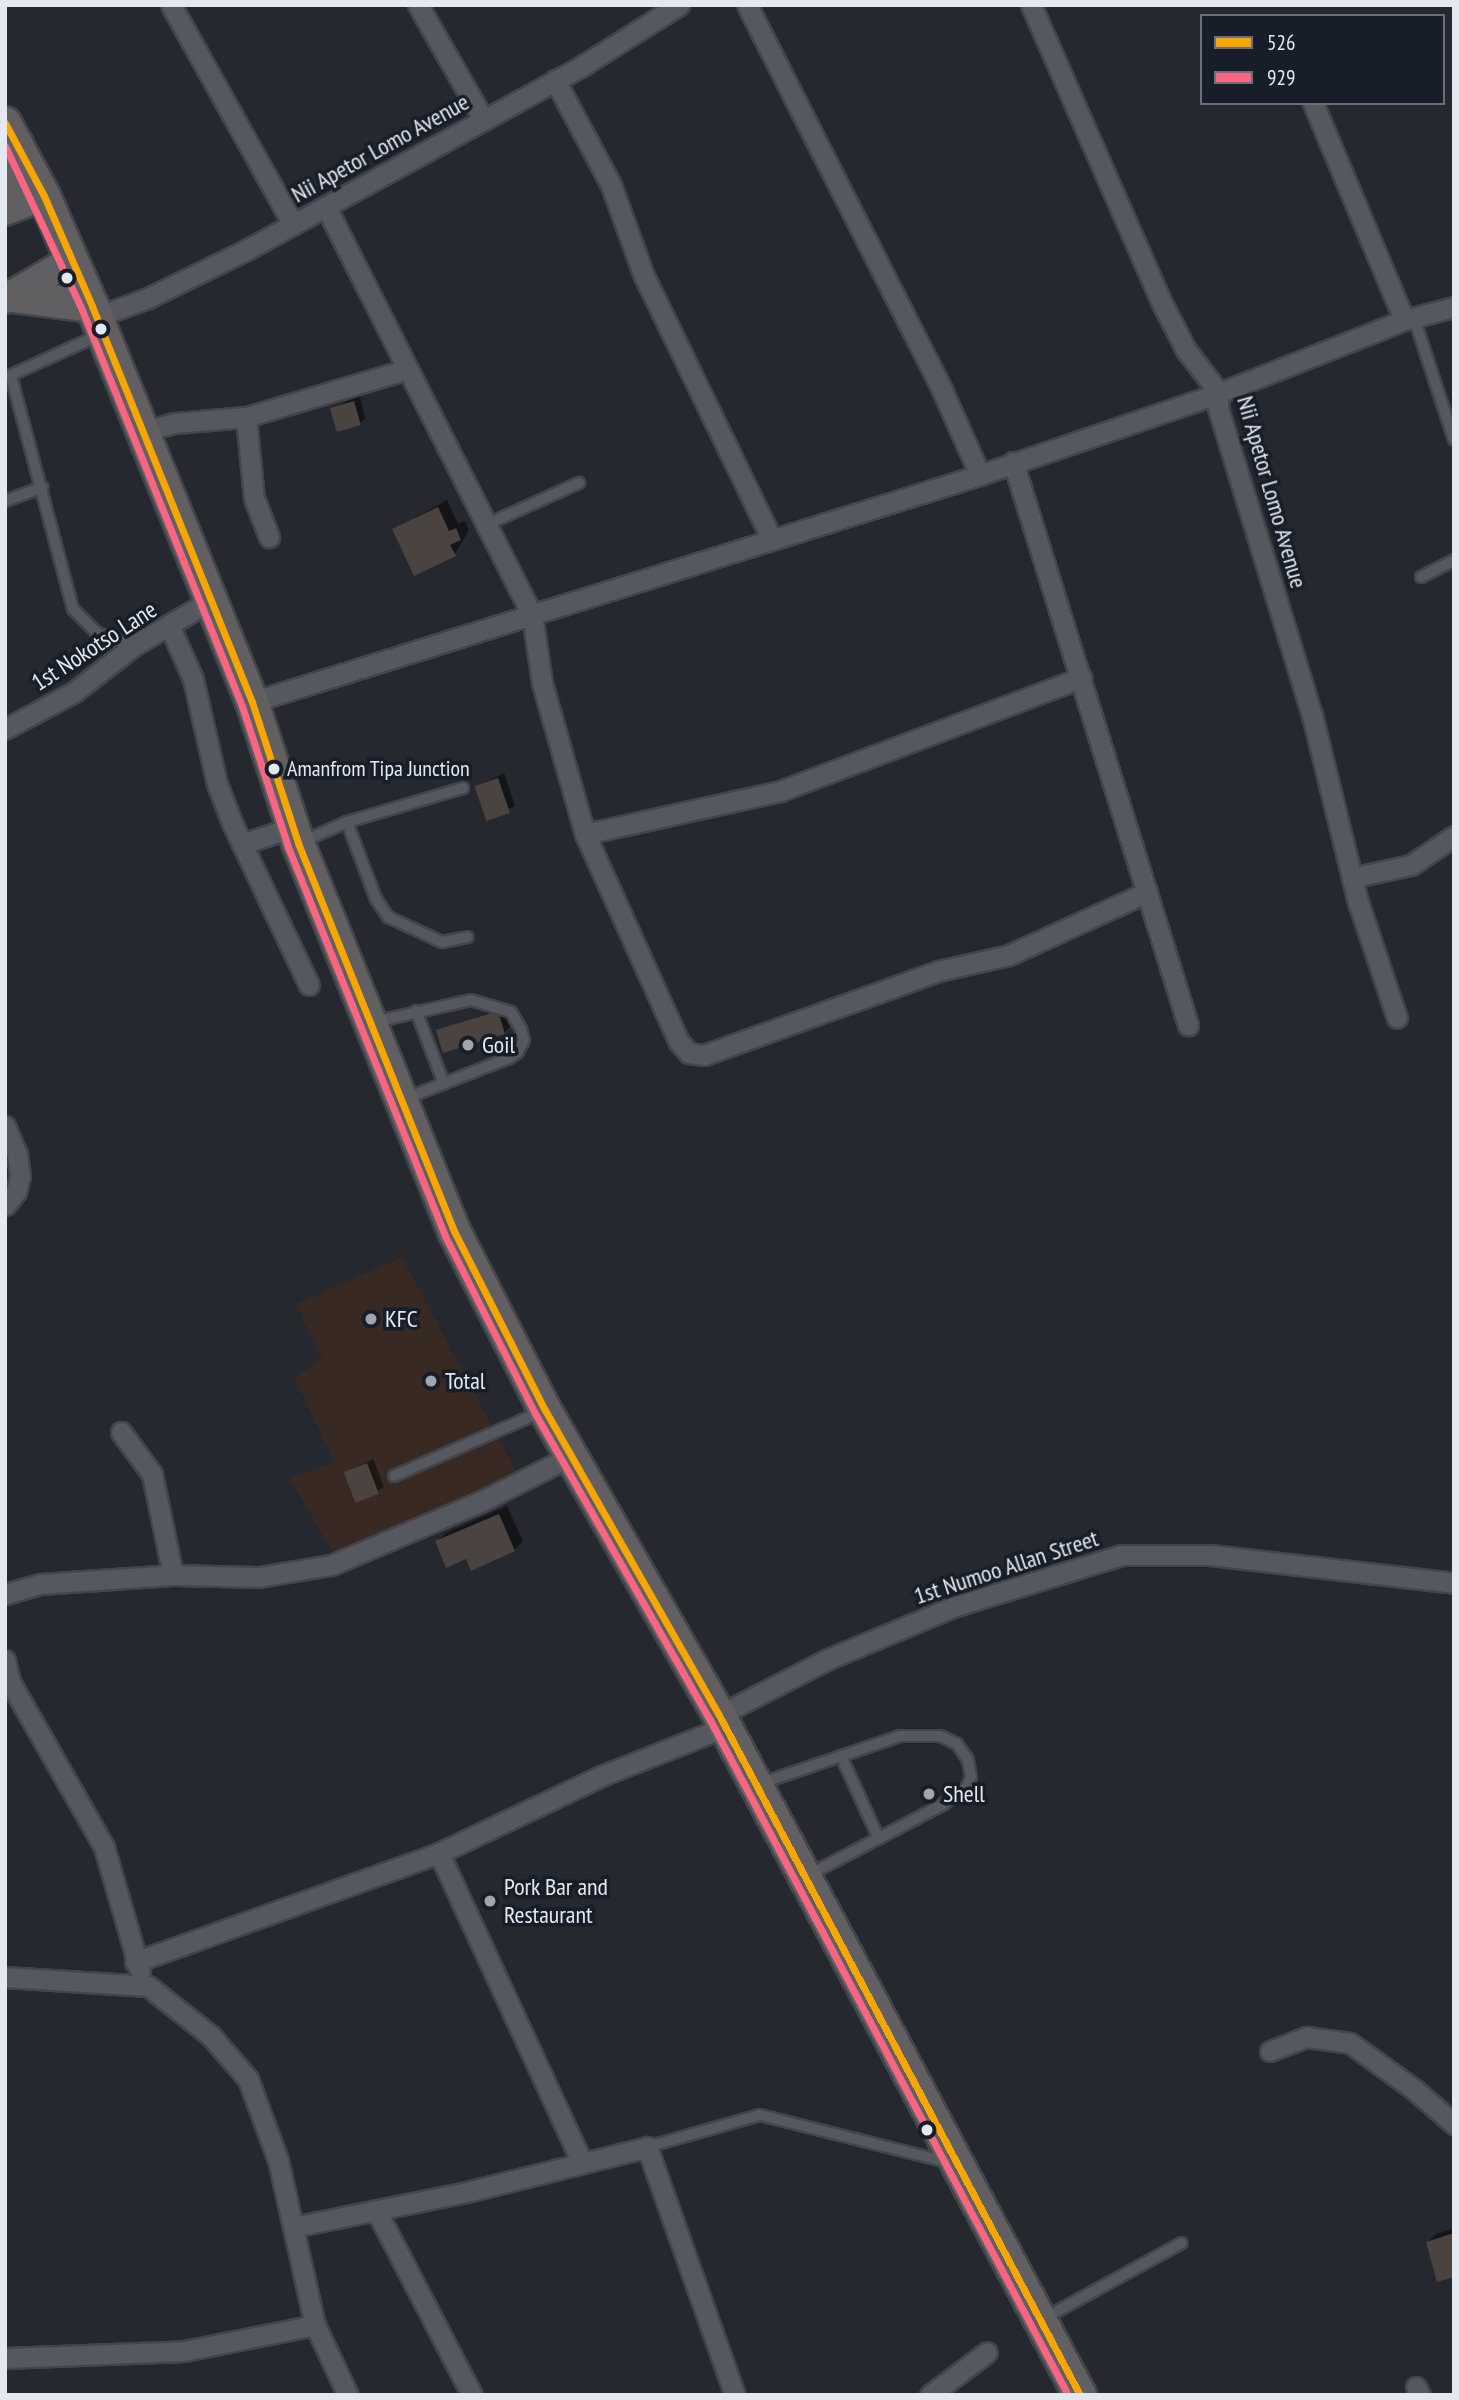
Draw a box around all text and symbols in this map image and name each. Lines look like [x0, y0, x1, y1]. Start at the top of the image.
legend [1200, 14, 1445, 105]
text: 526 [1267, 29, 1295, 56]
text: 929 [1267, 64, 1295, 91]
street label: Nii Apetor Lomo Avenue [286, 87, 474, 209]
unlabelled marker [60, 271, 74, 285]
unlabelled marker [94, 322, 108, 336]
street label: Nii Apetor Lomo Avenue [1231, 392, 1313, 592]
street label: 1st Nokotso Lane [26, 595, 162, 697]
place label: Amanfrom Tipa Junction [287, 756, 470, 782]
marker: Amanfrom Tipa Junction [267, 762, 281, 776]
place label: Goil [482, 1031, 515, 1059]
marker: Goil [460, 1037, 476, 1053]
place label: KFC [385, 1305, 418, 1333]
marker: KFC [363, 1311, 379, 1327]
place label: Total [445, 1367, 485, 1395]
marker: Total [423, 1373, 439, 1389]
street label: 1st Numoo Allan Street [910, 1524, 1102, 1610]
place label: Shell [943, 1780, 985, 1808]
marker: Shell [921, 1786, 937, 1802]
place label: Pork Bar and Restaurant [504, 1873, 609, 1929]
marker: Pork Bar and Restaurant [482, 1893, 498, 1909]
unlabelled marker [920, 2123, 934, 2137]

